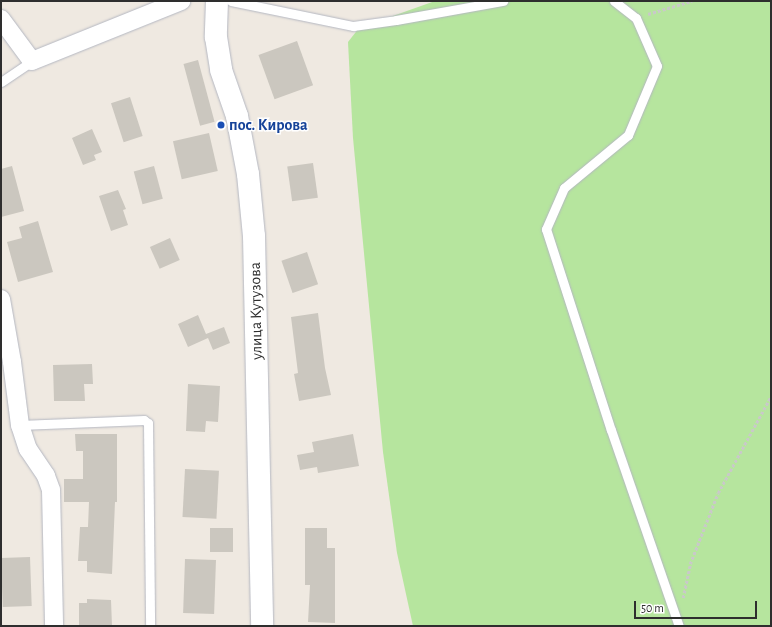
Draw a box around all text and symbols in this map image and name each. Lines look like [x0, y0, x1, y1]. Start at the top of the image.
place label: пос. Кирова [229, 115, 308, 135]
marker: пос. Кирова [216, 120, 226, 130]
street label: улица Кутузова [246, 262, 266, 360]
scale bar [636, 593, 759, 619]
text: 50 m [641, 602, 664, 614]

